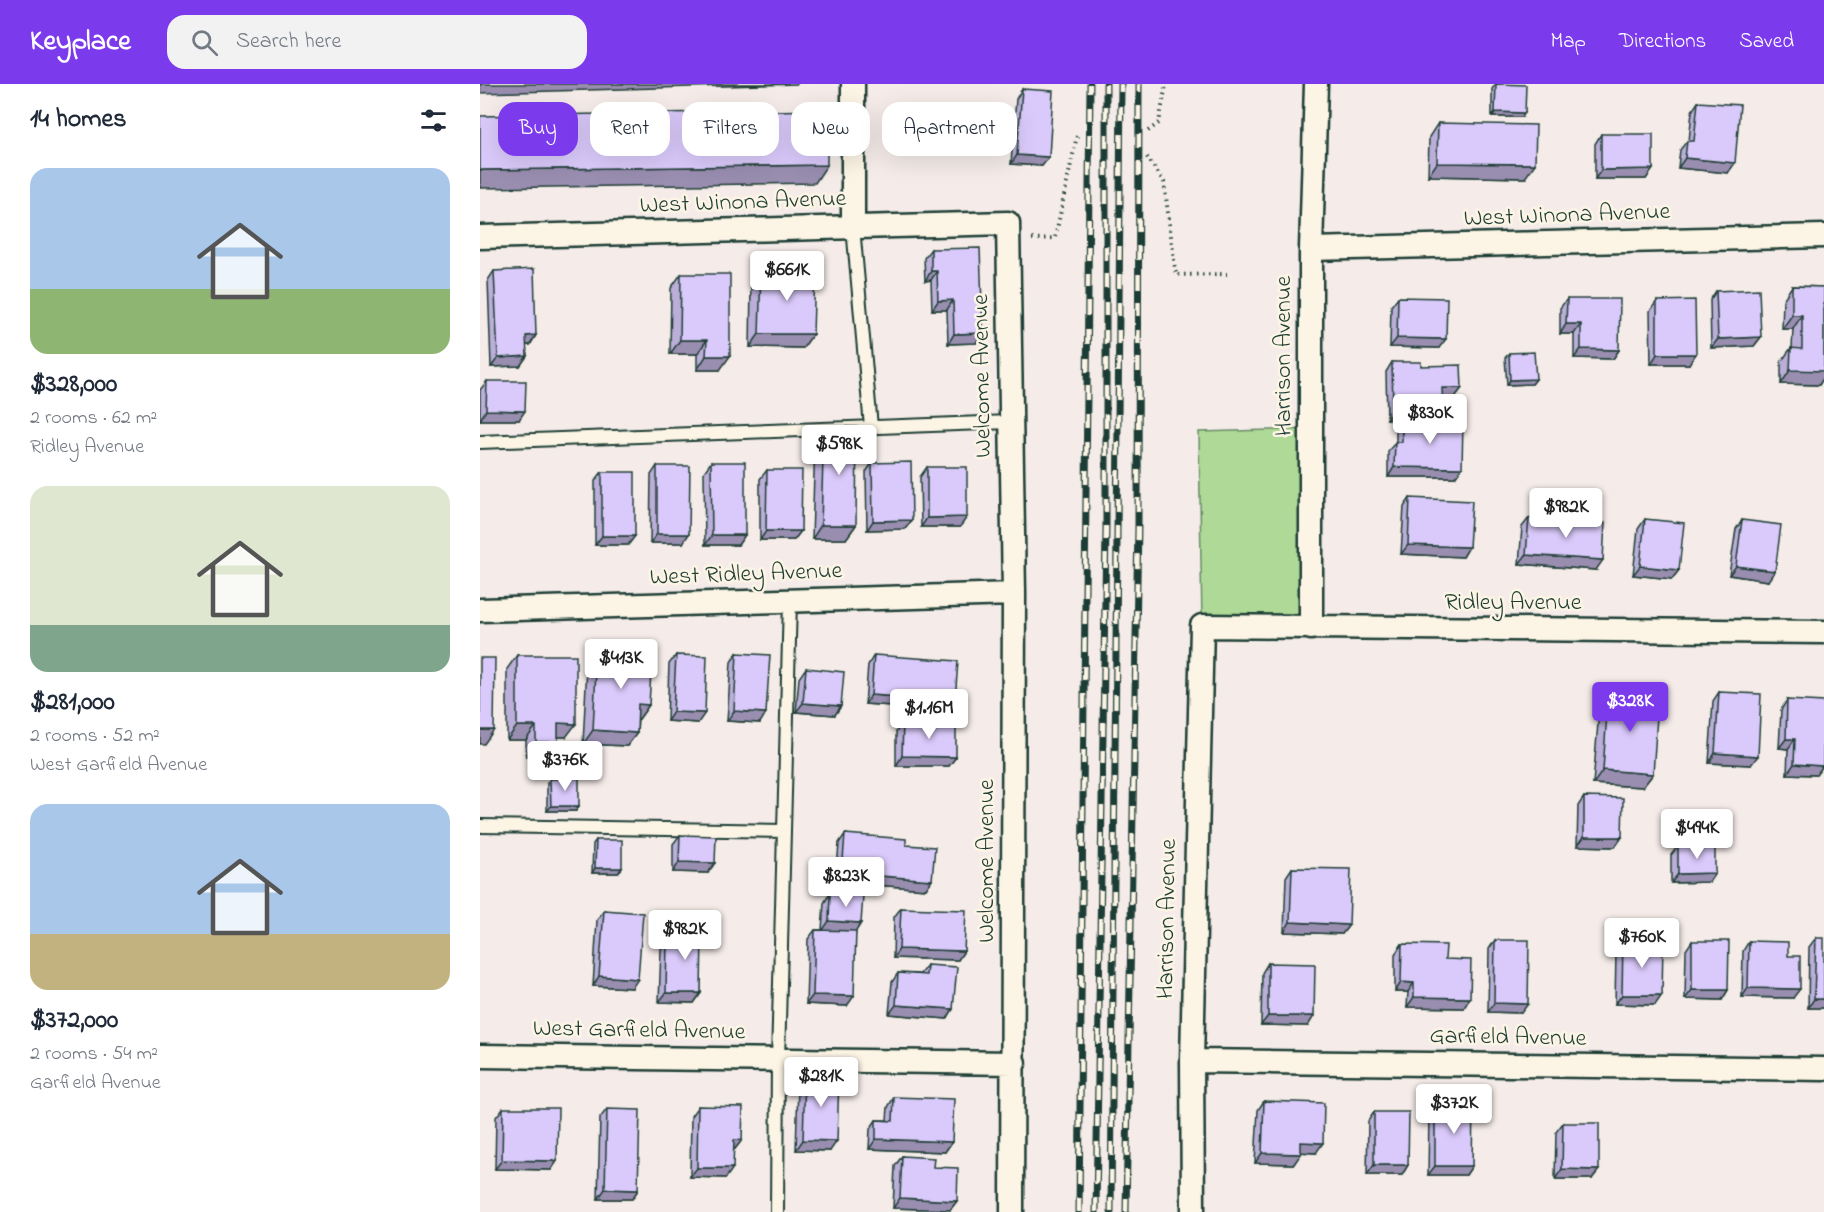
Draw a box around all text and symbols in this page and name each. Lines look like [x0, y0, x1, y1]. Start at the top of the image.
search box [167, 15, 587, 69]
text: Keyplace [30, 22, 131, 63]
icon: search [188, 26, 221, 59]
text: Search here [236, 26, 341, 58]
text: Map [1550, 27, 1586, 57]
text: Directions [1619, 27, 1706, 57]
text: Saved [1739, 27, 1794, 57]
text: 14 homes [30, 101, 126, 139]
chip: Buy [498, 102, 578, 156]
chip: Rent [590, 102, 670, 156]
chip: Filters [682, 102, 779, 156]
chip: New [791, 102, 870, 156]
chip: Apartment [882, 102, 1017, 156]
icon: filters [417, 104, 450, 137]
street label: West Winona Avenue [639, 182, 847, 224]
street label: West Winona Avenue [1463, 195, 1671, 237]
icon: home [186, 207, 294, 315]
pin: $661K [745, 251, 829, 302]
text: $661K [764, 256, 810, 285]
street label: Harrison Avenue [1267, 276, 1302, 436]
street label: Welcome Avenue [964, 294, 1002, 458]
text: $328,000 [30, 366, 117, 404]
pin: $830K [1388, 394, 1472, 445]
text: $830K [1407, 399, 1453, 428]
text: 2 rooms · 62 m² [30, 404, 157, 433]
pin: $598K [797, 425, 881, 476]
text: $598K [816, 430, 862, 459]
text: Ridley Avenue [30, 433, 144, 462]
pin: $982K [1524, 488, 1608, 539]
text: $982K [1543, 493, 1589, 522]
icon: home [186, 525, 294, 633]
street label: West Ridley Avenue [649, 554, 843, 597]
street label: Ridley Avenue [1445, 586, 1582, 622]
pin: $413K [579, 639, 663, 690]
text: $413K [599, 644, 643, 673]
pin: $328K [1588, 682, 1672, 733]
text: $281,000 [30, 684, 115, 722]
text: $328K [1606, 687, 1654, 716]
pin: $1.16M [880, 689, 978, 740]
text: $1.16M [904, 694, 954, 723]
text: 2 rooms · 52 m² [30, 722, 160, 751]
pin: $376K [523, 741, 607, 792]
text: $376K [541, 746, 589, 775]
text: West Garfield Avenue [30, 751, 207, 780]
street label: Welcome Avenue [970, 779, 1005, 943]
pin: $494K [1655, 809, 1739, 860]
text: $494K [1675, 814, 1719, 843]
street label: Harrison Avenue [1149, 838, 1187, 999]
icon: home [186, 843, 294, 951]
pin: $823K [804, 857, 888, 908]
text: $823K [822, 862, 870, 891]
pin: $982K [643, 910, 727, 961]
text: $982K [662, 915, 708, 944]
pin: $760K [1600, 918, 1684, 969]
text: $760K [1618, 923, 1666, 952]
text: $372,000 [30, 1002, 118, 1040]
street label: West Garfield Avenue [532, 1012, 746, 1050]
street label: Garfield Avenue [1429, 1019, 1587, 1057]
text: 2 rooms · 54 m² [30, 1040, 158, 1069]
pin: $281K [779, 1057, 863, 1108]
text: $281K [798, 1062, 844, 1091]
text: Garfield Avenue [30, 1069, 161, 1098]
pin: $372K [1412, 1084, 1496, 1135]
text: $372K [1430, 1089, 1478, 1118]

